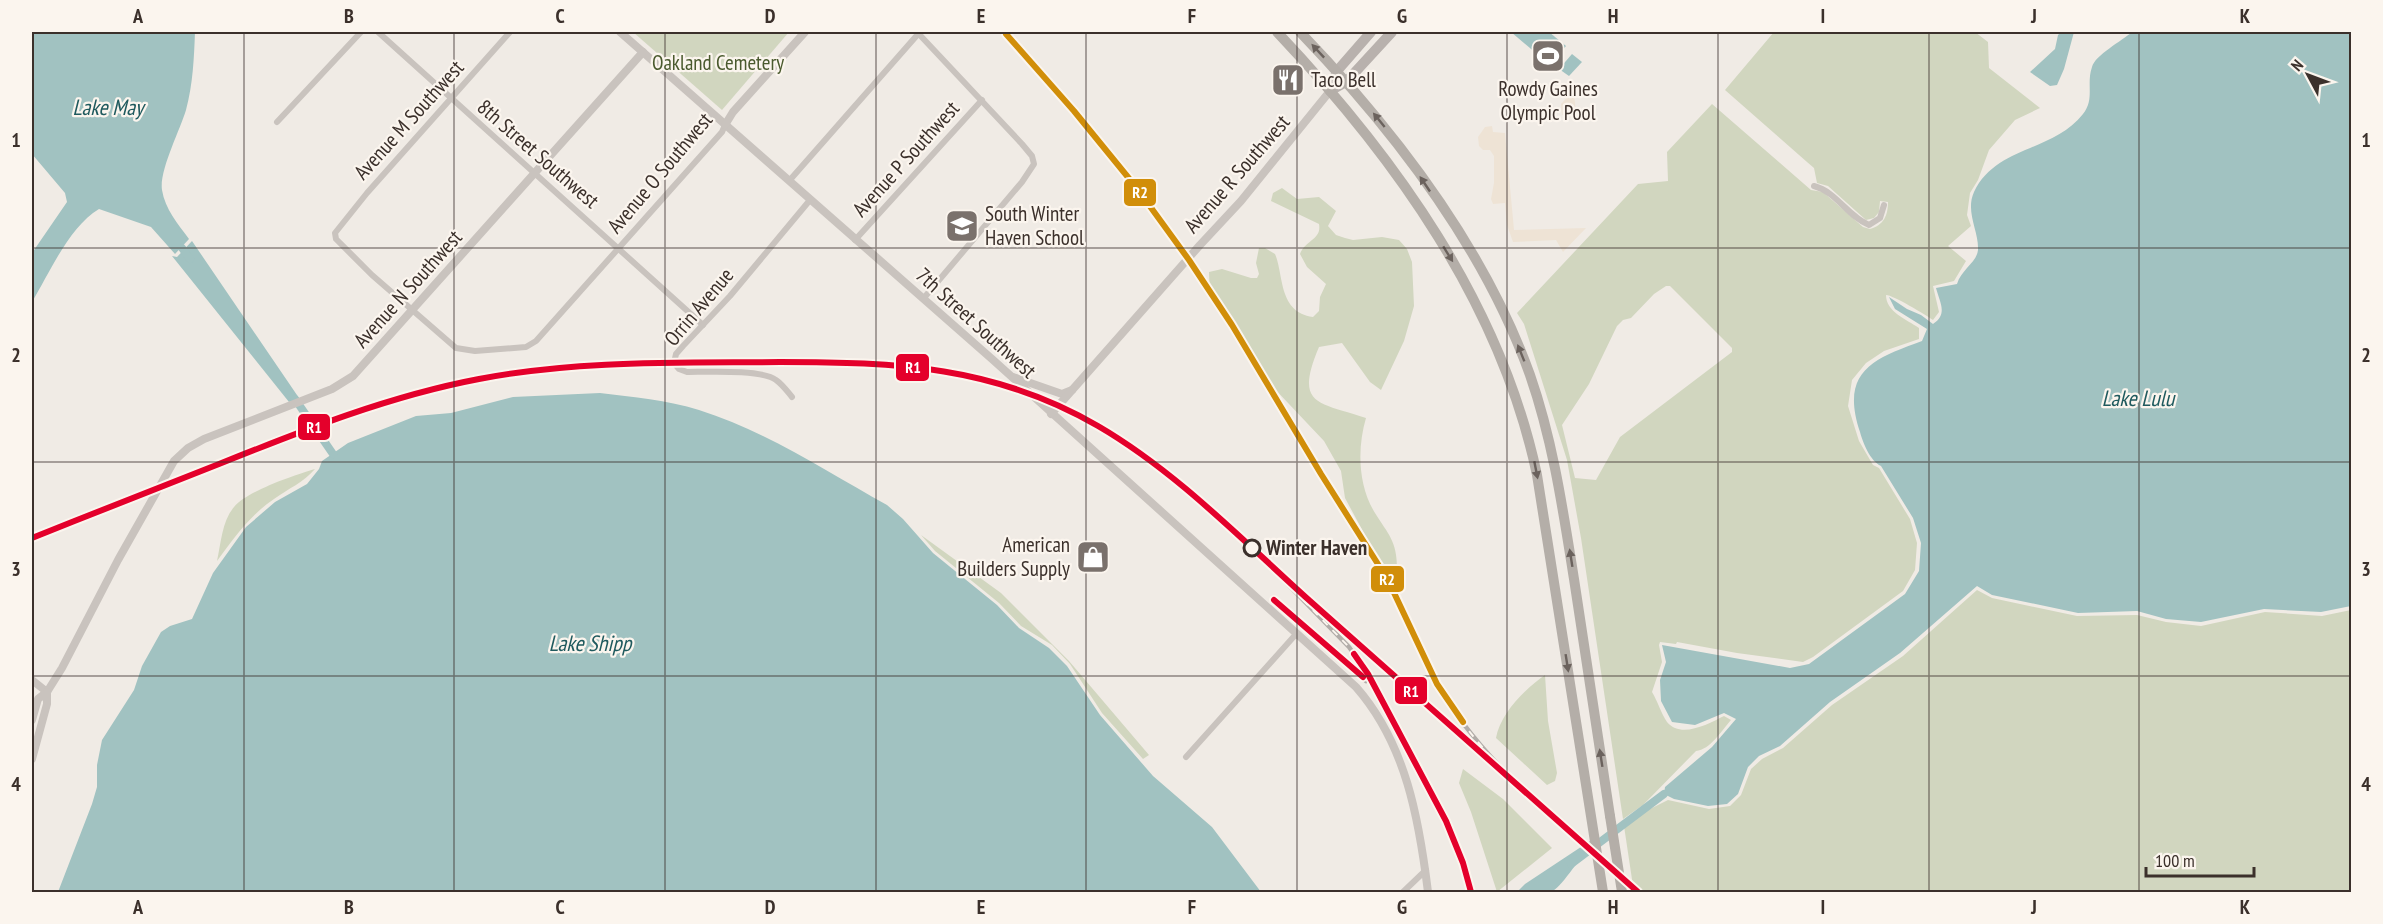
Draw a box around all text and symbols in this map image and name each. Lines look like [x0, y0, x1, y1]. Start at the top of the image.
text: A [132, 3, 144, 29]
text: B [344, 3, 354, 29]
text: C [555, 3, 565, 29]
text: D [765, 3, 776, 29]
text: E [977, 3, 985, 29]
text: F [1188, 3, 1196, 29]
text: G [1397, 3, 1407, 29]
text: H [1608, 3, 1618, 29]
text: I [1821, 3, 1825, 29]
text: J [2030, 3, 2037, 29]
text: K [2240, 3, 2251, 29]
sports icon: Rowdy Gaines Olympic Pool [1530, 38, 1566, 74]
one-way arrow [1311, 44, 1325, 59]
north arrow [2278, 45, 2338, 105]
park label: Oakland Cemetery [652, 49, 784, 76]
street label: Avenue M Southwest [348, 54, 469, 185]
text: N [2286, 55, 2307, 75]
restaurant icon: Taco Bell [1270, 62, 1306, 98]
place label: Taco Bell [1311, 66, 1376, 93]
place label: Rowdy Gaines Olympic Pool [1498, 75, 1598, 126]
water label: Lake May [73, 93, 146, 121]
street label: 8th Street Southwest [472, 93, 605, 214]
street label: Avenue P Southwest [846, 95, 965, 222]
street label: Avenue O Southwest [601, 107, 718, 239]
street label: Avenue R Southwest [1178, 109, 1296, 238]
one-way arrow [1373, 112, 1386, 128]
text: 1 [11, 127, 21, 153]
text: 1 [2361, 127, 2371, 153]
one-way arrow [1420, 175, 1431, 192]
line badge: R2 [1123, 178, 1157, 207]
text: R2 [1132, 182, 1148, 202]
place label: South Winter Haven School [985, 200, 1084, 251]
school or university icon: South Winter Haven School [944, 208, 980, 244]
street label: Avenue N Southwest [348, 224, 468, 353]
one-way arrow [1443, 246, 1454, 262]
street label: Orrin Avenue [658, 262, 739, 351]
street label: 7th Street Southwest [911, 262, 1042, 384]
text: 2 [11, 342, 21, 368]
text: 2 [2361, 342, 2371, 368]
one-way arrow [1516, 344, 1525, 362]
line badge: R1 [895, 353, 930, 382]
text: R1 [905, 357, 921, 377]
water label: Lake Lulu [2102, 384, 2176, 412]
line badge: R1 [297, 413, 331, 441]
text: R1 [306, 417, 322, 437]
one-way arrow [1532, 461, 1541, 480]
place label: American Builders Supply [957, 531, 1070, 582]
place label: Winter Haven [1265, 534, 1367, 561]
shop icon: American Builders Supply [1075, 539, 1111, 575]
marker: Winter Haven [1243, 539, 1261, 557]
one-way arrow [1566, 549, 1575, 568]
text: 3 [11, 556, 21, 582]
text: 3 [2361, 556, 2371, 582]
line badge: R2 [1370, 565, 1405, 593]
text: R2 [1379, 569, 1395, 589]
water label: Lake Shipp [549, 629, 633, 657]
one-way arrow [1563, 654, 1572, 673]
line badge: R1 [1394, 676, 1428, 705]
text: R1 [1403, 681, 1419, 701]
one-way arrow [1597, 748, 1606, 767]
text: 4 [11, 771, 21, 797]
text: 4 [2361, 771, 2371, 797]
scale bar [2146, 840, 2254, 878]
text: 100 m [2155, 849, 2195, 872]
text: A [132, 894, 144, 920]
text: B [344, 894, 354, 920]
text: C [555, 894, 565, 920]
text: D [765, 894, 776, 920]
text: E [977, 894, 985, 920]
text: F [1188, 894, 1196, 920]
text: G [1397, 894, 1407, 920]
text: H [1608, 894, 1618, 920]
text: I [1821, 894, 1825, 920]
text: J [2030, 894, 2037, 920]
text: K [2240, 894, 2251, 920]

